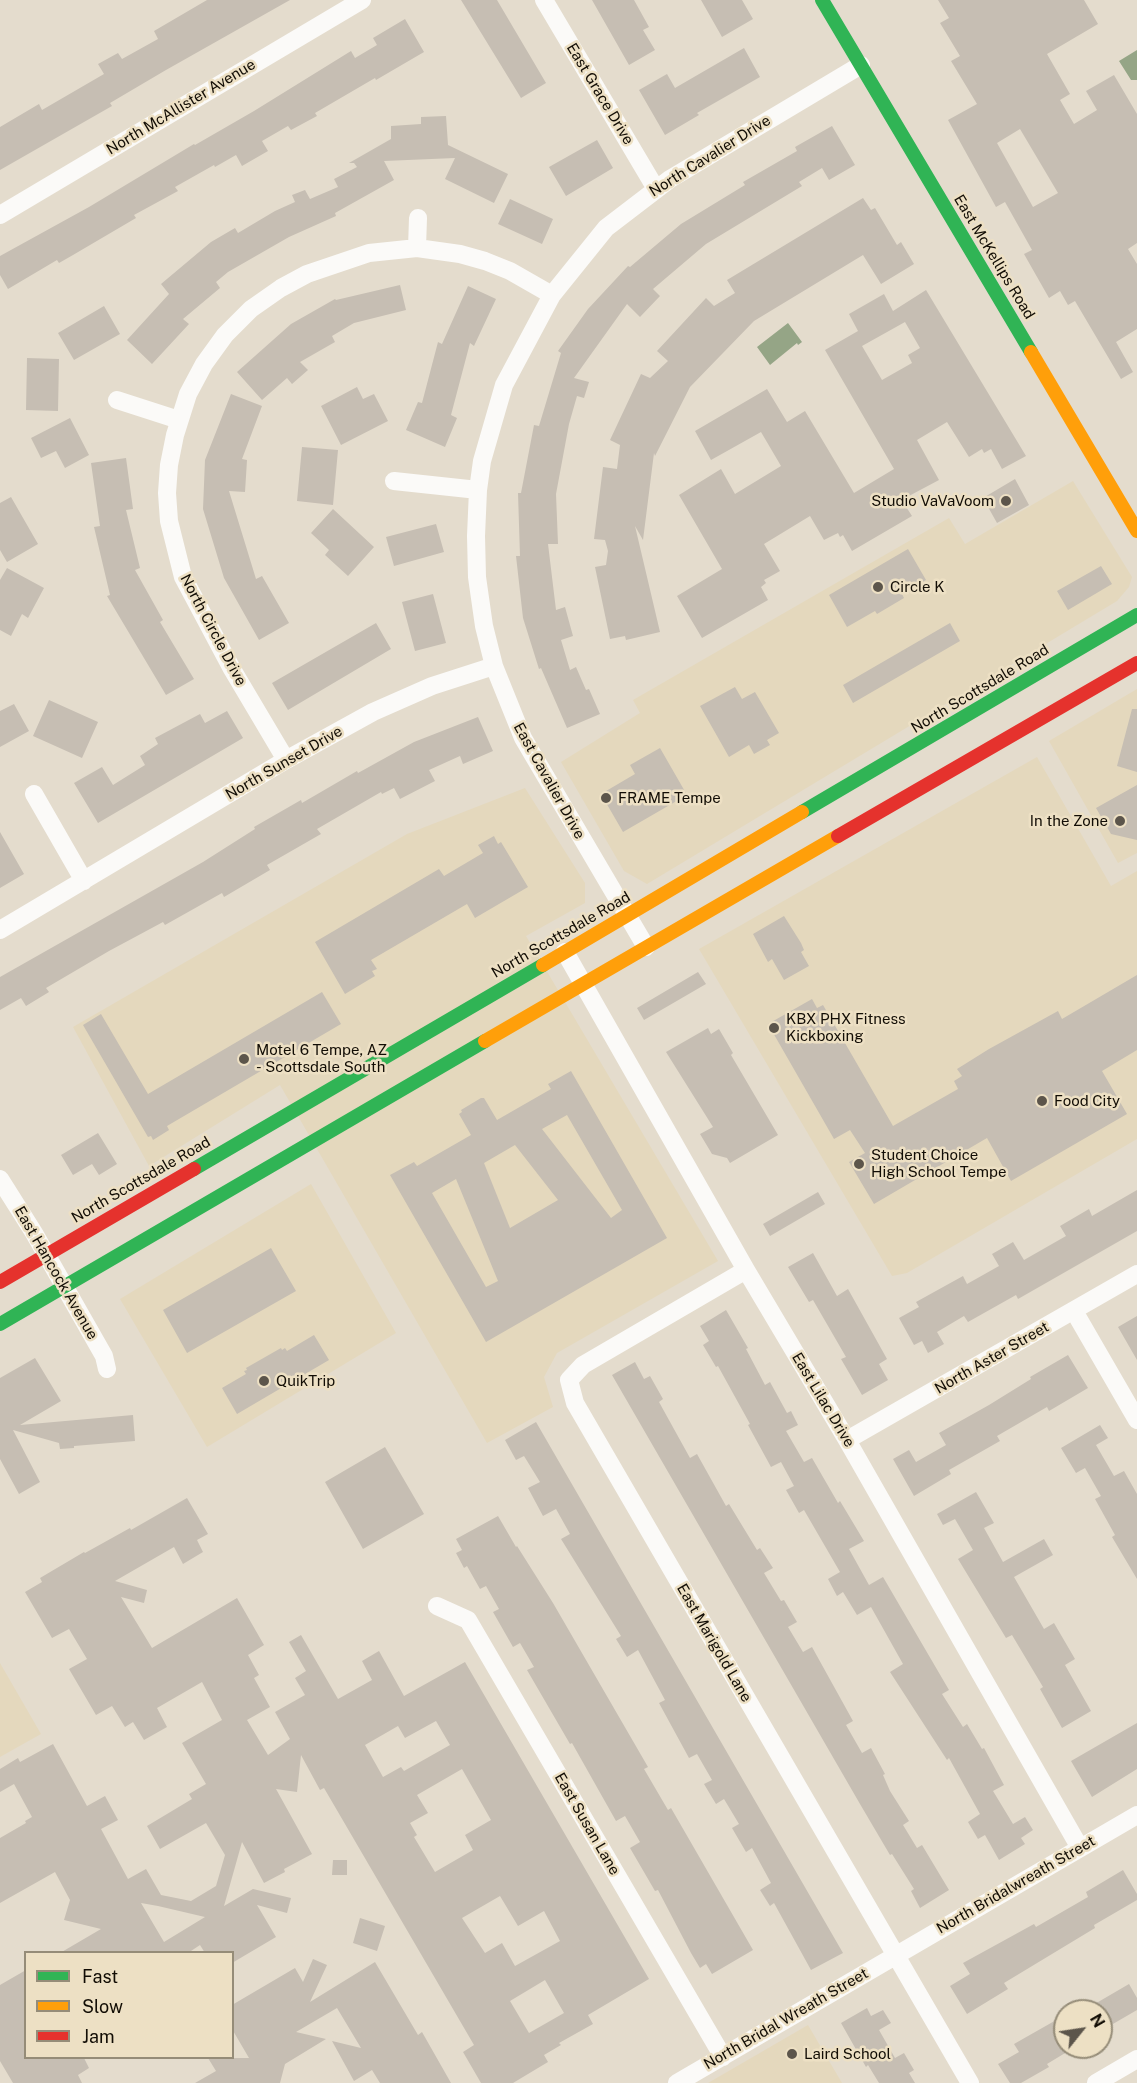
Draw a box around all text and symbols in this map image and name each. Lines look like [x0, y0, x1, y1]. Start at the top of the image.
street label: East Grace Drive [563, 40, 637, 148]
street label: North McAllister Avenue [103, 55, 259, 159]
street label: North Cavalier Drive [646, 111, 774, 201]
street label: East McKellips Road [950, 191, 1038, 323]
place label: Studio VaVaVoom [871, 492, 994, 510]
marker: Studio VaVaVoom [999, 494, 1013, 508]
street label: North Circle Drive [176, 571, 250, 689]
place label: Circle K [890, 578, 944, 596]
marker: Circle K [871, 580, 885, 594]
street label: North Scottsdale Road [908, 641, 1052, 737]
street label: East Cavalier Drive [510, 720, 588, 842]
street label: North Sunset Drive [222, 722, 346, 804]
place label: FRAME Tempe [618, 789, 721, 807]
marker: FRAME Tempe [599, 791, 613, 805]
place label: In the Zone [1030, 812, 1108, 830]
marker: In the Zone [1113, 814, 1127, 828]
street label: North Scottsdale Road [488, 888, 634, 982]
place label: KBX PHX Fitness Kickboxing [786, 1010, 906, 1045]
marker: KBX PHX Fitness Kickboxing [767, 1021, 781, 1035]
place label: Motel 6 Tempe, AZ - Scottsdale South [256, 1041, 387, 1076]
marker: Motel 6 Tempe, AZ - Scottsdale South [237, 1052, 251, 1066]
place label: Food City [1054, 1092, 1120, 1110]
marker: Food City [1035, 1094, 1049, 1108]
street label: North Scottsdale Road [68, 1133, 214, 1227]
place label: Student Choice High School Tempe [871, 1146, 1006, 1181]
marker: Student Choice High School Tempe [852, 1157, 866, 1171]
street label: East Hancock Avenue [10, 1203, 102, 1343]
street label: North Aster Street [932, 1318, 1052, 1398]
street label: East Lilac Drive [788, 1349, 858, 1451]
place label: QuikTrip [276, 1372, 335, 1390]
marker: QuikTrip [257, 1374, 271, 1388]
street label: East Marigold Lane [673, 1581, 755, 1705]
street label: East Susan Lane [550, 1770, 624, 1878]
street label: North Bridalwreath Street [933, 1832, 1099, 1938]
legend [24, 1951, 234, 2059]
street label: North Bridal Wreath Street [701, 1965, 871, 2073]
text: Fast [82, 1966, 118, 1987]
text: Slow [82, 1996, 123, 2017]
north arrow [1053, 1999, 1113, 2059]
text: N [1086, 2011, 1109, 2031]
text: Jam [82, 2026, 115, 2047]
place label: Laird School [804, 2045, 891, 2063]
marker: Laird School [785, 2047, 799, 2061]

